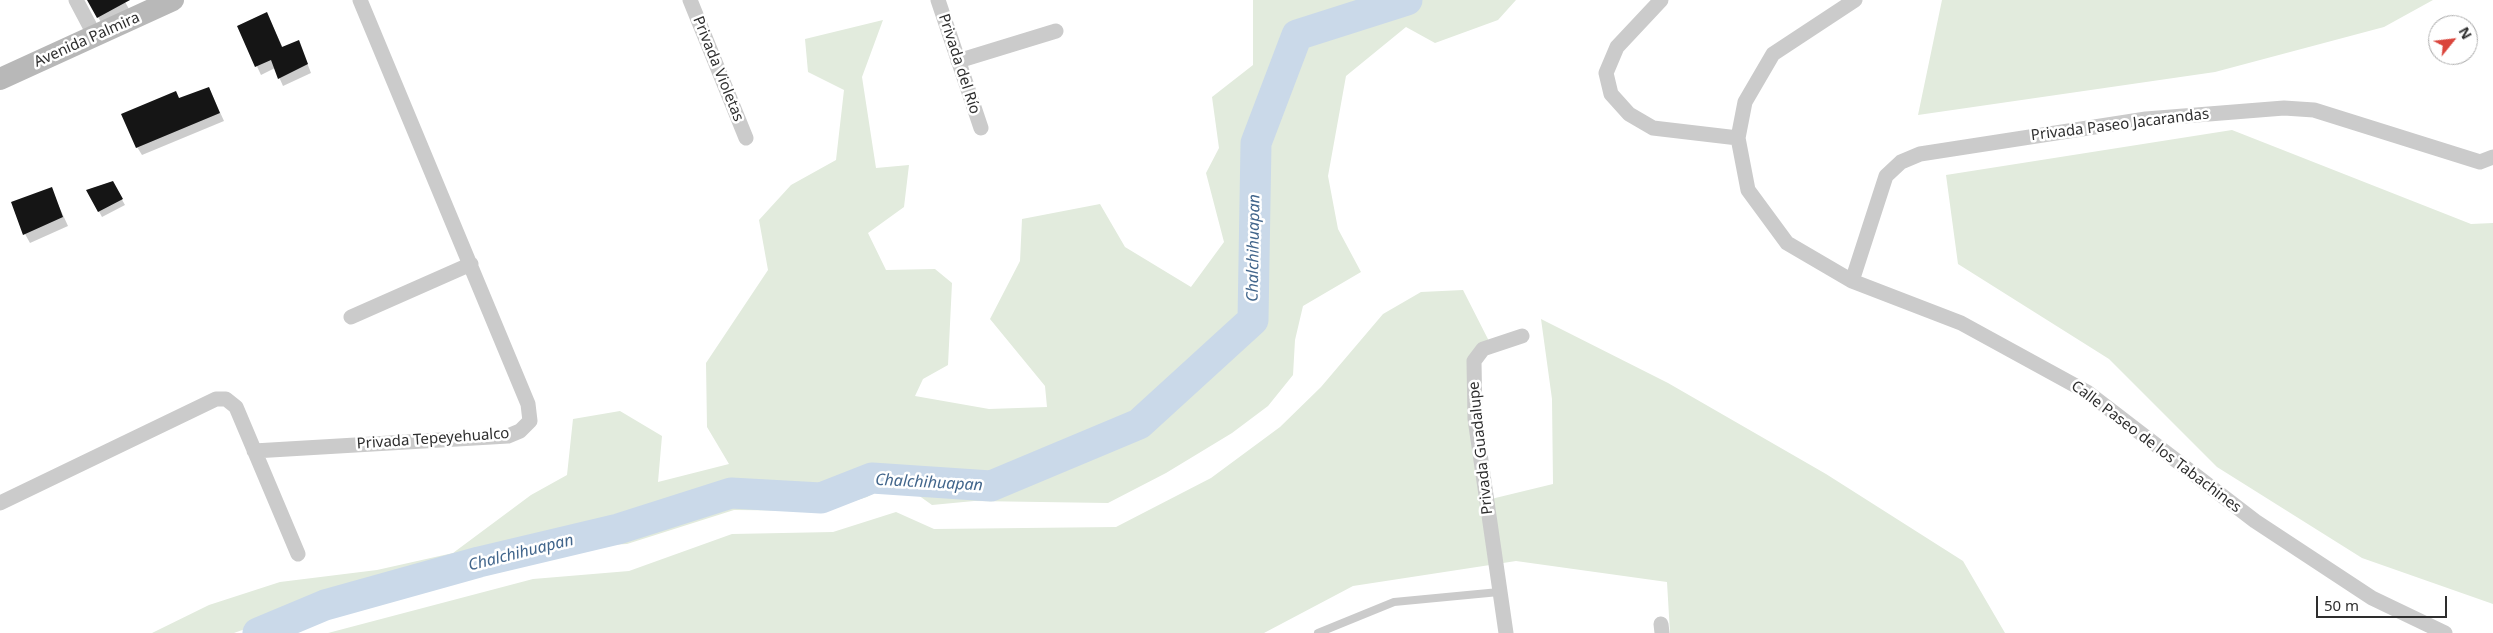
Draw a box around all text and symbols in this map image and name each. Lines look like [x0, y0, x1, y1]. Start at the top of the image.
street label: Avenida Palmira [31, 9, 143, 71]
street label: Privada del Río [934, 12, 984, 116]
street label: Privada Violetas [689, 14, 747, 124]
north arrow [2428, 15, 2478, 65]
text: N [2455, 23, 2477, 43]
street label: Privada Paseo Jacarandas [2030, 105, 2210, 145]
water label: Chalchihuapan [1243, 194, 1265, 302]
street label: Calle Paseo de los Tabachines [2067, 377, 2245, 517]
street label: Privada Guadalupe [1465, 381, 1497, 515]
street label: Privada Tepeyehualco [356, 425, 510, 453]
water label: Chalchihuapan [875, 471, 983, 495]
water label: Chalchihuapan [466, 531, 576, 575]
scale bar [2318, 586, 2449, 618]
text: 50 m [2324, 595, 2359, 615]

